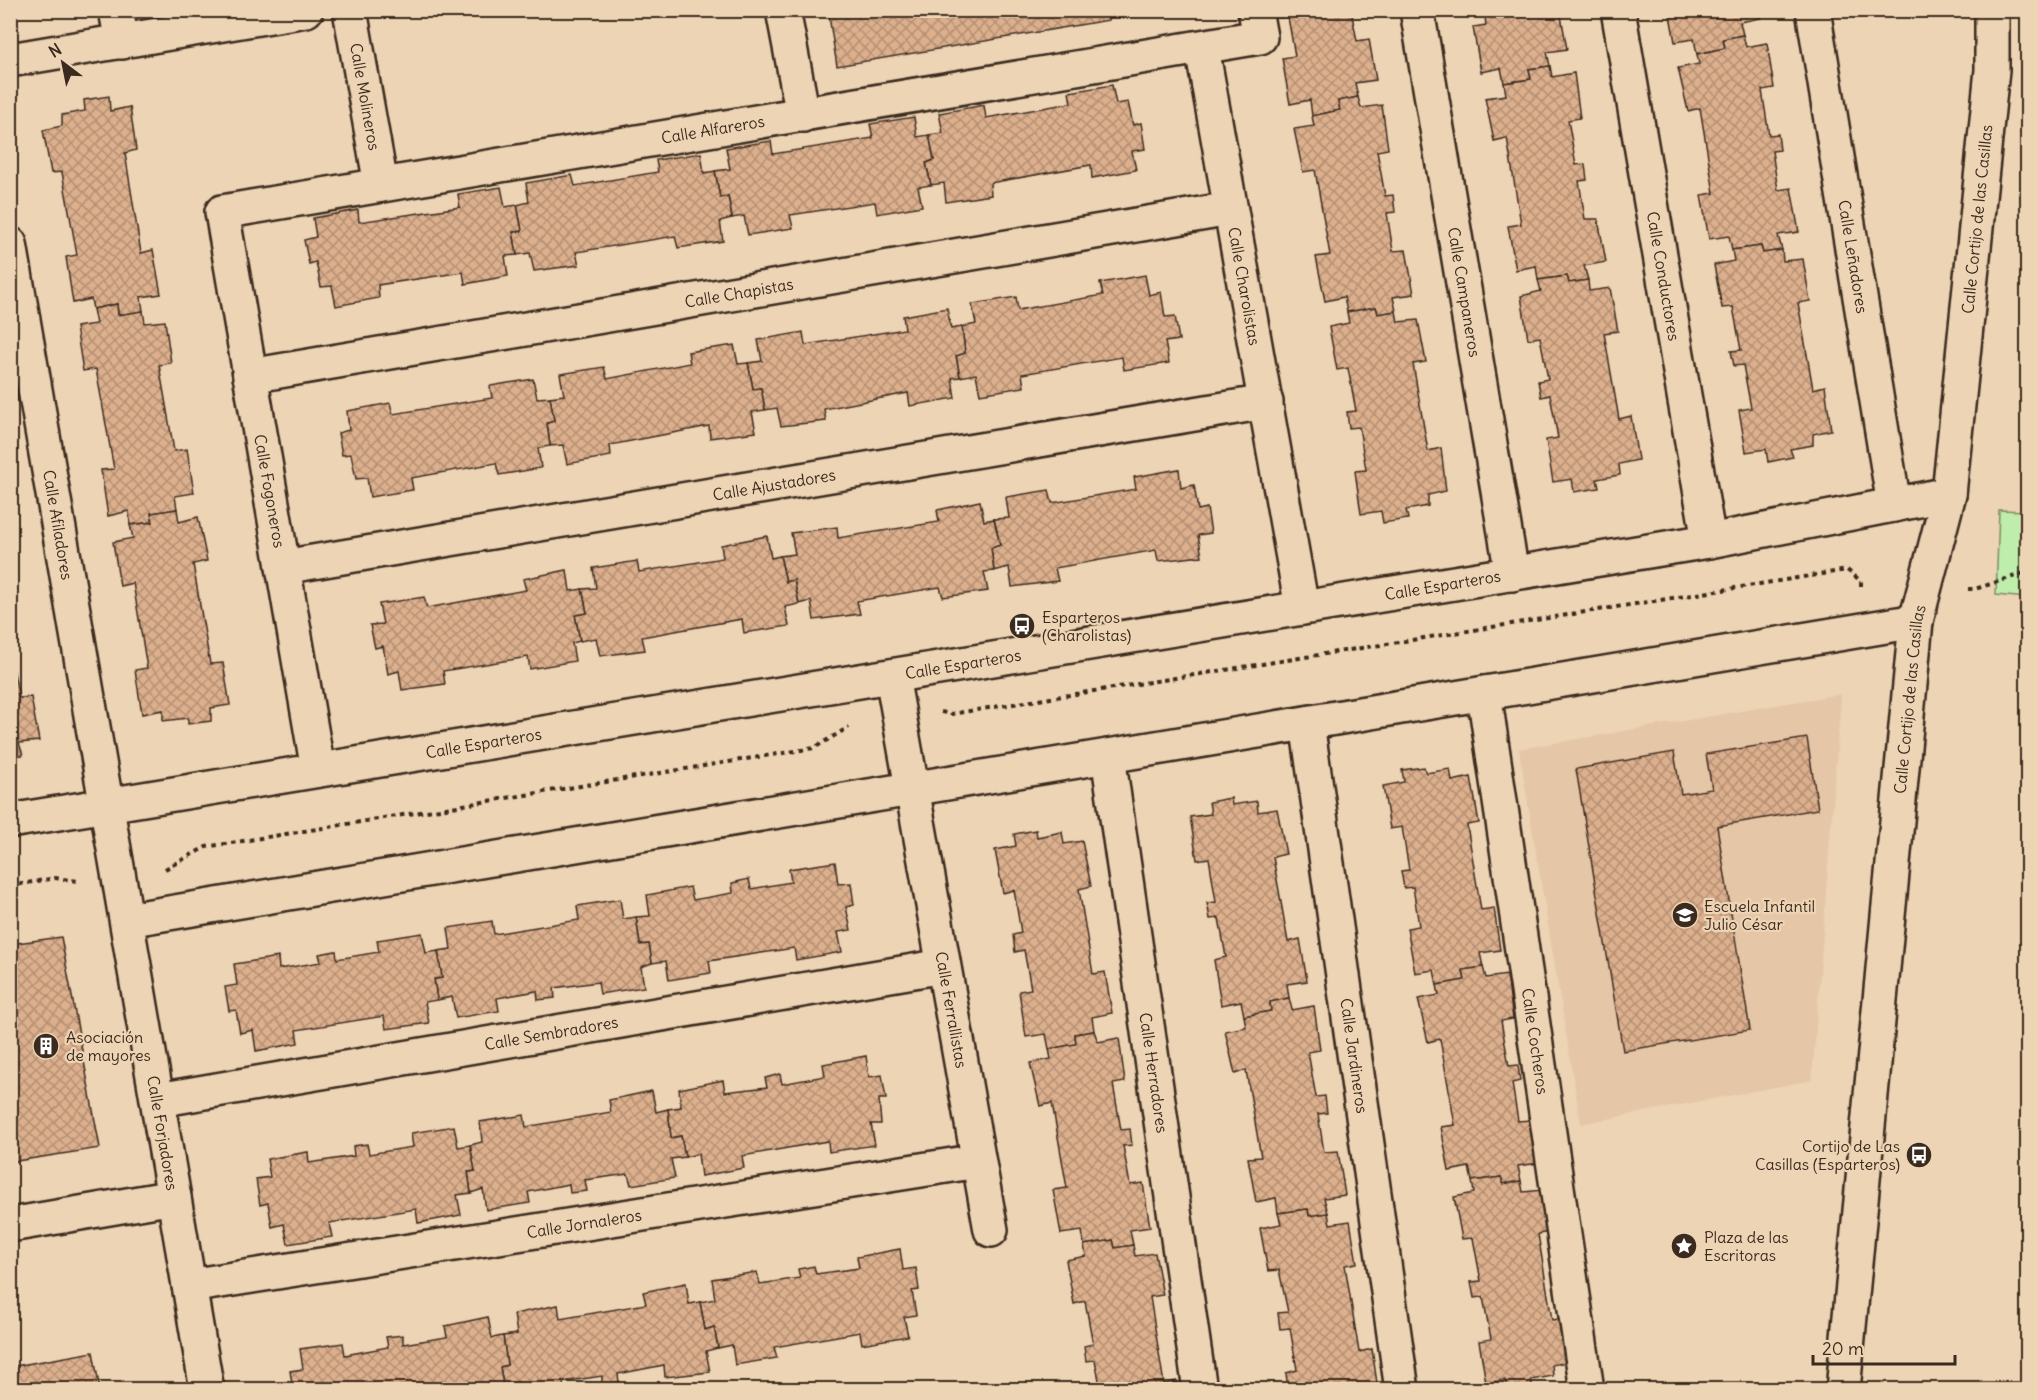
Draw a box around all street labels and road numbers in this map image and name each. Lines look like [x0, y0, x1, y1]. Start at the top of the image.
street label: Calle Molineros [346, 41, 385, 152]
street label: Calle Alfareros [660, 111, 766, 148]
street label: Calle Cortijo de las Casillas [1957, 124, 1996, 315]
street label: Calle Leñadores [1834, 198, 1873, 315]
street label: Calle Conductores [1643, 210, 1685, 342]
street label: Calle Campaneros [1444, 225, 1485, 359]
street label: Calle Charolistas [1224, 226, 1265, 347]
street label: Calle Chapistas [683, 274, 795, 312]
street label: Calle Fogoneros [250, 433, 290, 549]
street label: Calle Ajustadores [711, 464, 837, 505]
street label: Calle Afiladores [39, 468, 78, 581]
street label: Calle Esparteros [1383, 565, 1502, 604]
street label: Calle Cortijo de las Casillas [1890, 602, 1930, 795]
street label: Calle Esparteros [904, 645, 1023, 683]
street label: Calle Esparteros [424, 724, 543, 762]
street label: Calle Ferrallistas [931, 950, 972, 1070]
street label: Calle Cocheros [1518, 987, 1553, 1096]
street label: Calle Jardineros [1336, 997, 1372, 1115]
street label: Calle Herradores [1135, 1011, 1173, 1134]
street label: Calle Sembradores [483, 1012, 620, 1054]
street label: Calle Forjadores [143, 1074, 183, 1192]
street label: Calle Jornaleros [525, 1204, 643, 1242]

